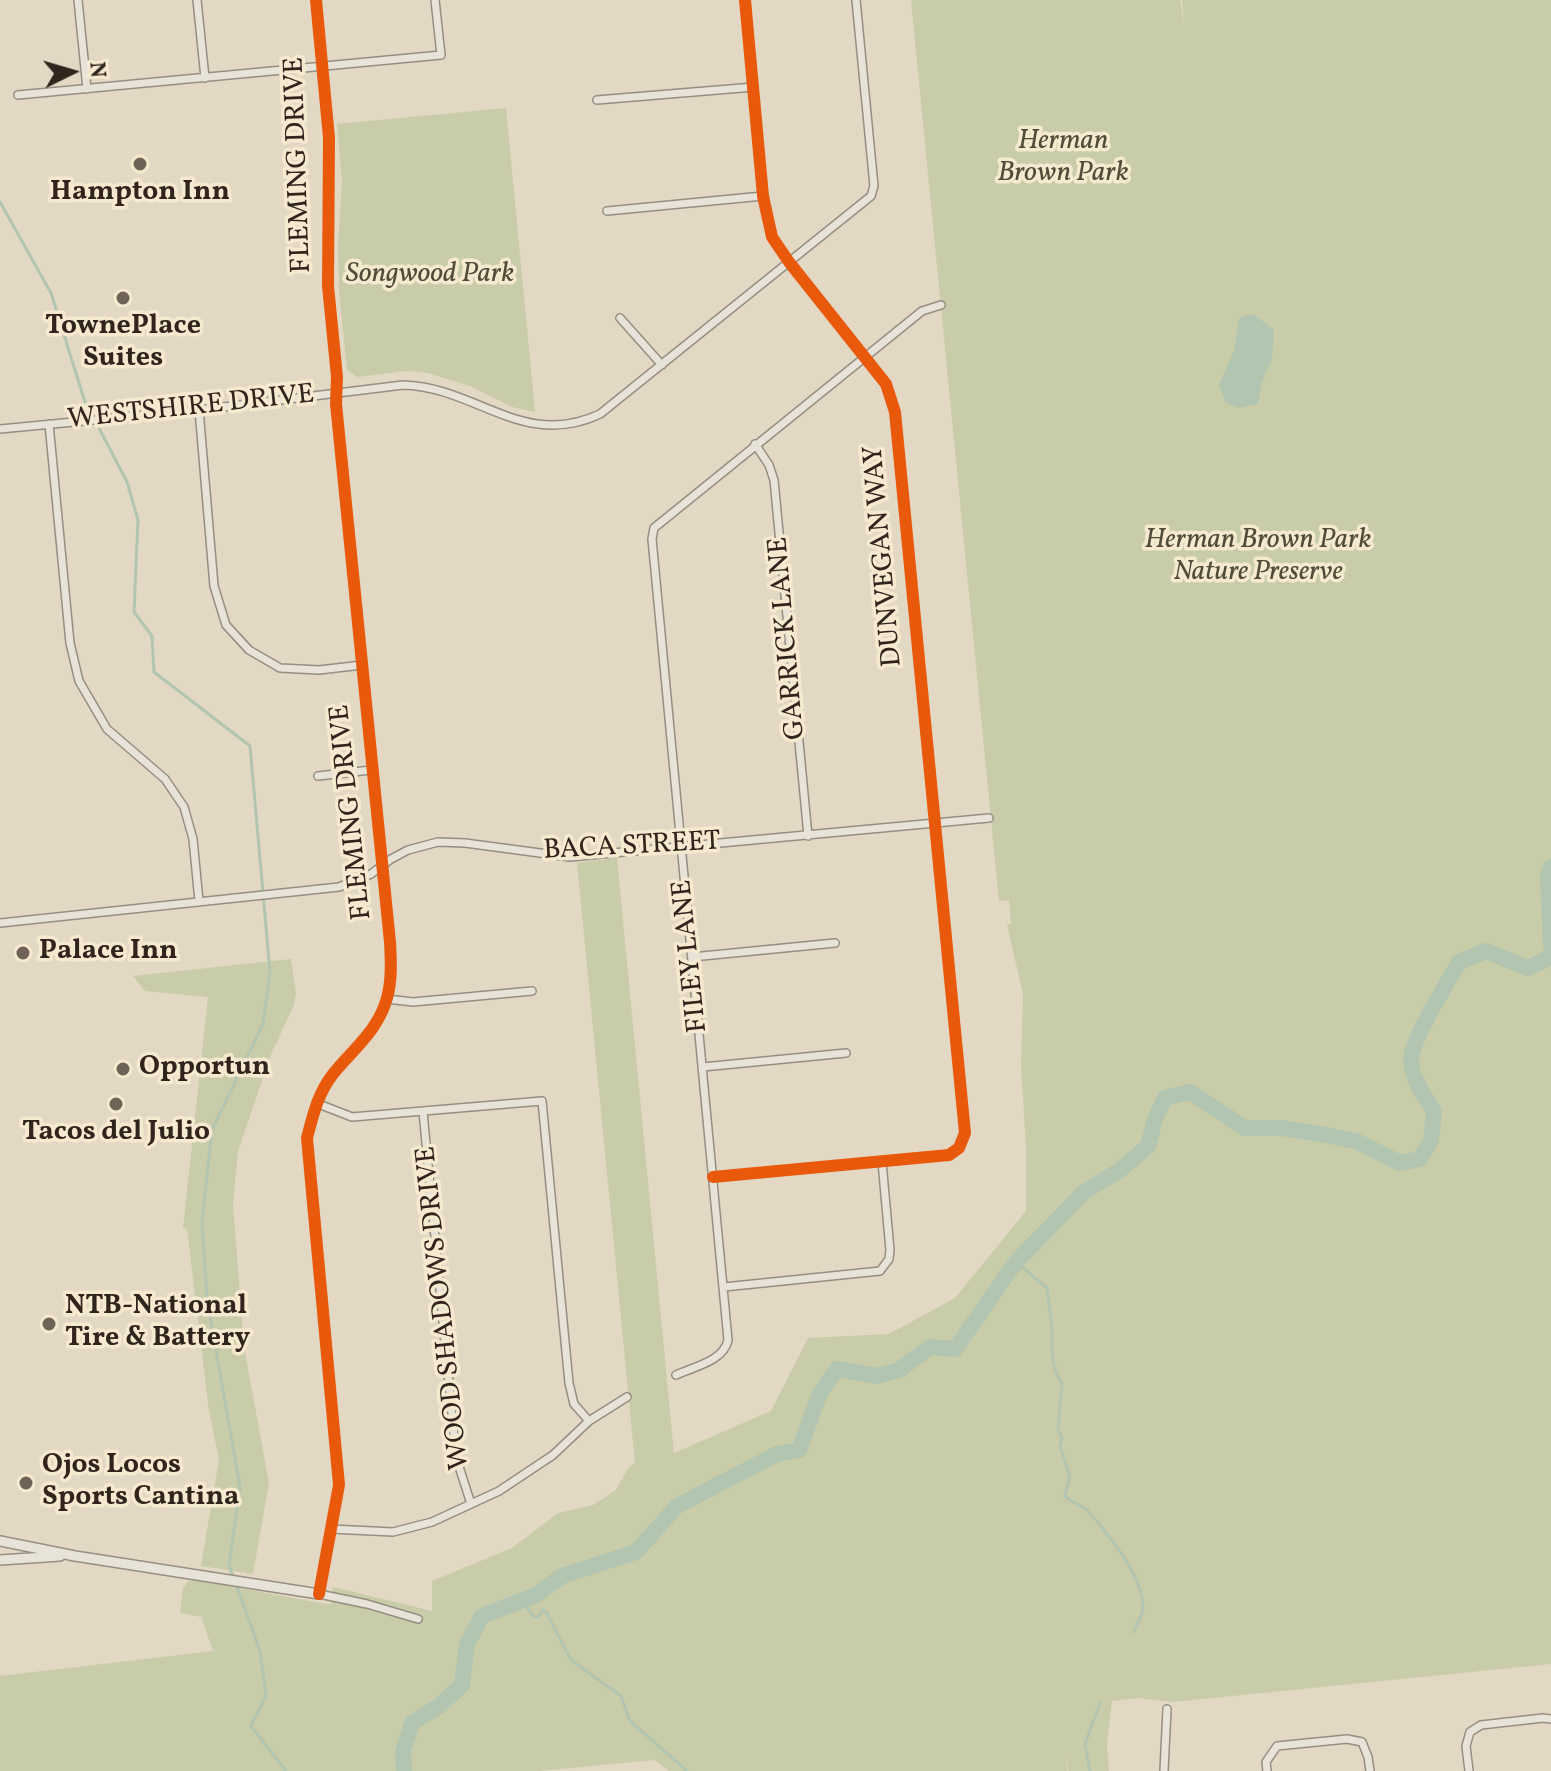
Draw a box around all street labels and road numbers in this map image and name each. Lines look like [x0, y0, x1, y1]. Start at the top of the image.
street label: FLEMING DRIVE [279, 56, 321, 274]
street label: WESTSHIRE DRIVE [66, 379, 316, 439]
street label: DUNVEGAN WAY [859, 444, 911, 668]
street label: GARRICK LANE [763, 535, 815, 741]
street label: FLEMING DRIVE [325, 703, 381, 921]
street label: BACA STREET [543, 827, 721, 869]
street label: FILEY LANE [667, 878, 717, 1034]
street label: WOOD SHADOWS DRIVE [411, 1144, 479, 1472]

